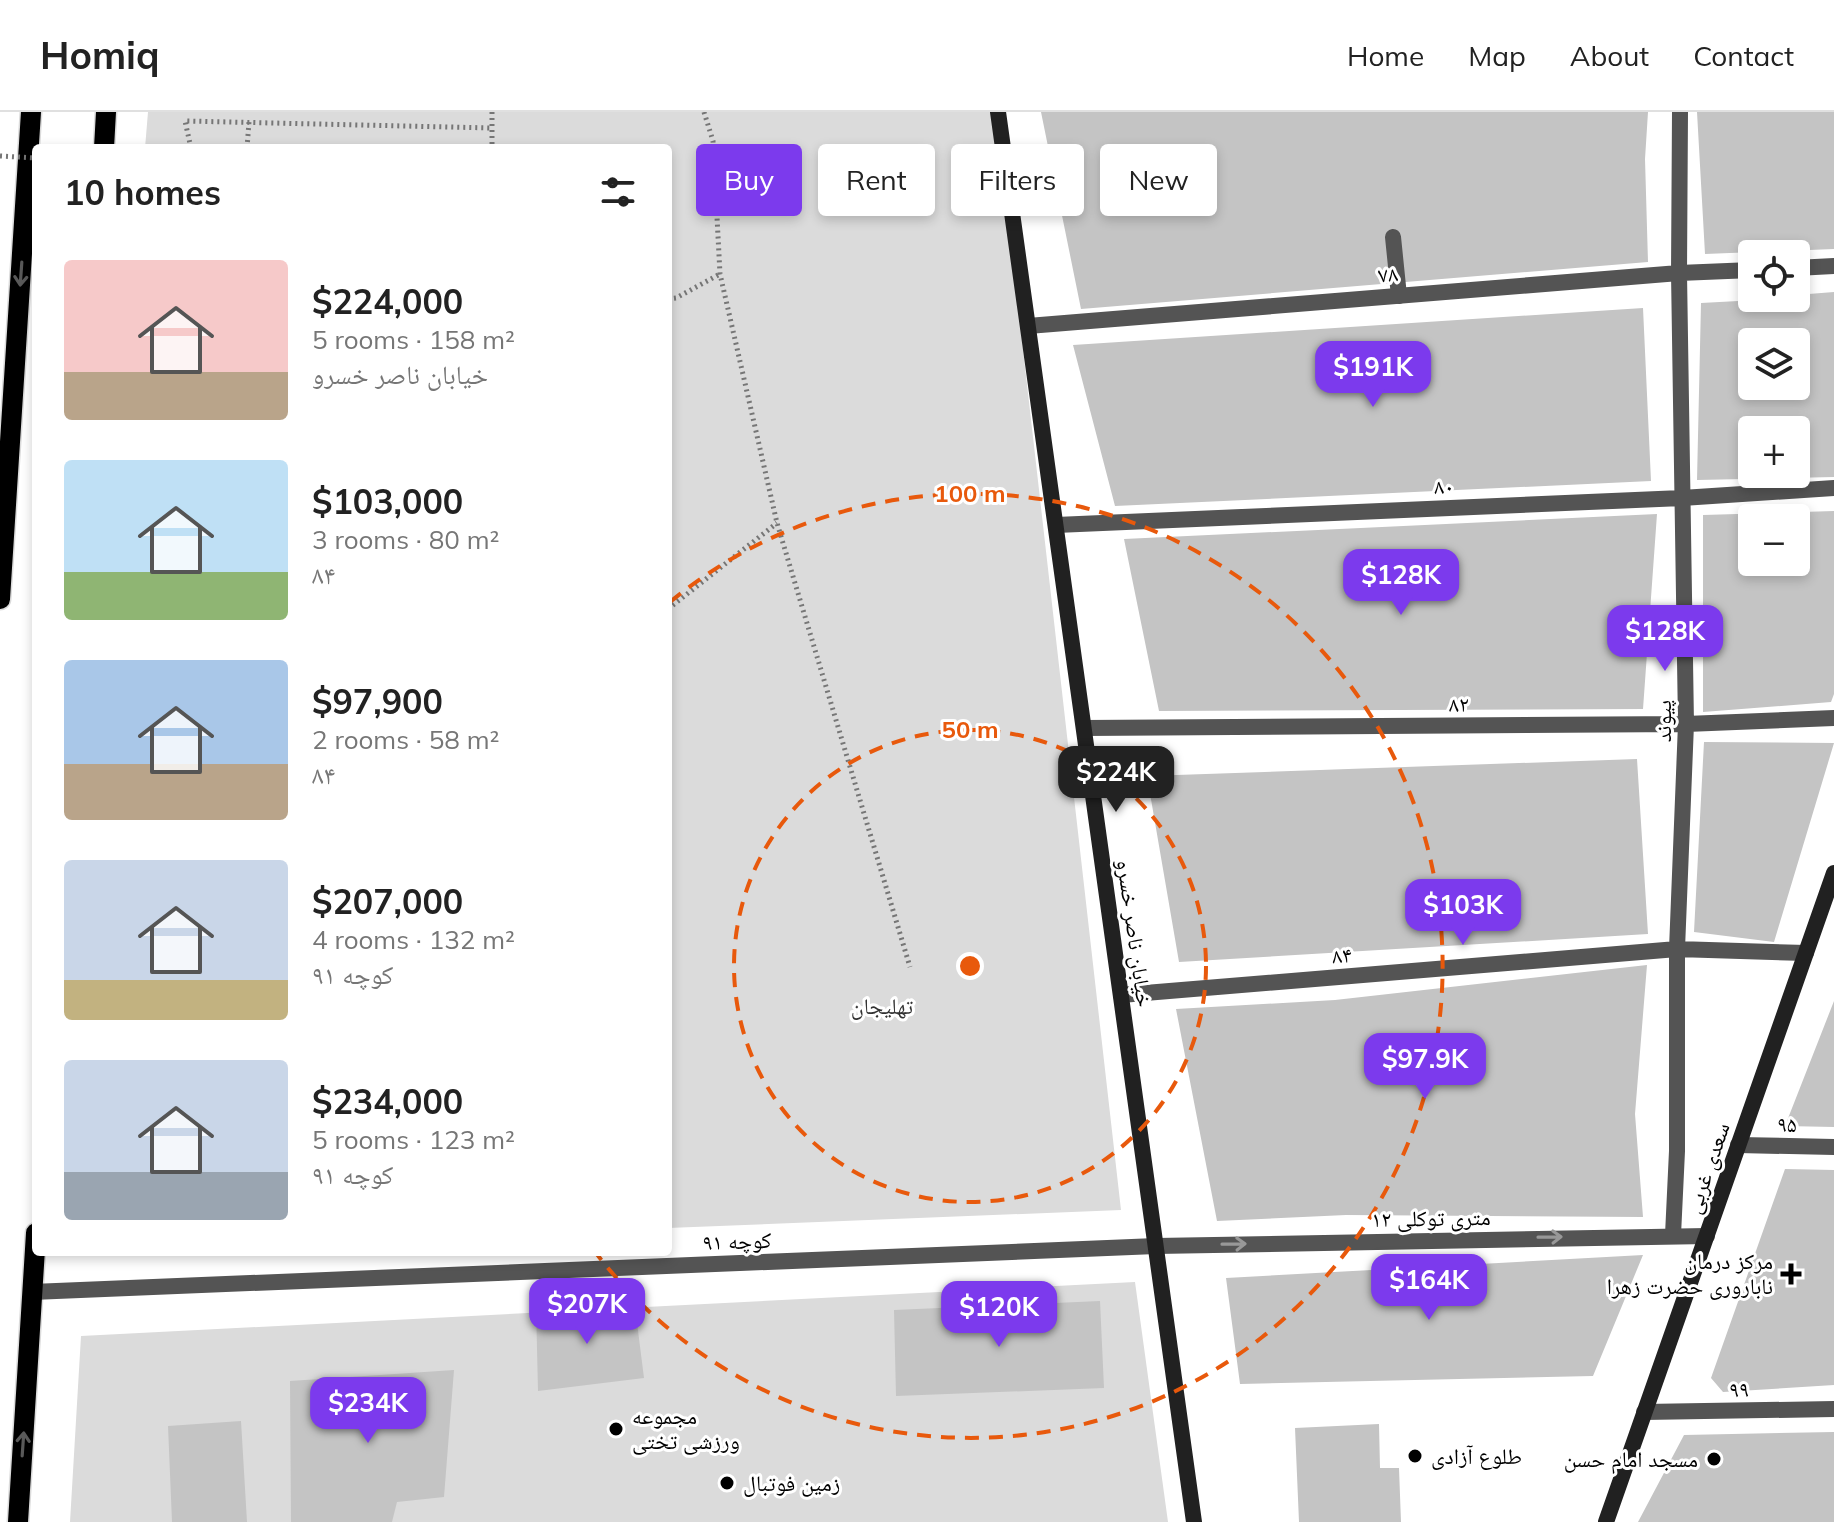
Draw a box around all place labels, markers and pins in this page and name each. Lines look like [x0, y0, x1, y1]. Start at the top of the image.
pin: $191K [1317, 341, 1429, 409]
pin: $128K [1345, 549, 1457, 617]
pin: $128K [1609, 605, 1721, 673]
pin: $224K [1060, 746, 1172, 814]
pin: $103K [1407, 879, 1519, 947]
centre of rings [956, 952, 984, 980]
pin: $97.9K [1360, 1033, 1490, 1101]
place label: مرکز درمان ناباروری حضرت زهرا [1607, 1247, 1773, 1300]
pin: $164K [1373, 1254, 1485, 1322]
marker: مرکز درمان ناباروری حضرت زهرا [1780, 1263, 1802, 1285]
pin: $207K [531, 1278, 643, 1346]
pin: $120K [943, 1281, 1055, 1349]
pin: $234K [312, 1377, 424, 1445]
place label: مجموعه ورزشی تختی [632, 1402, 740, 1455]
marker: مجموعه ورزشی تختی [607, 1420, 625, 1438]
place label: طلوع آزادی [1431, 1442, 1522, 1470]
place label: مسجد امام حسن [1564, 1445, 1698, 1474]
marker: طلوع آزادی [1406, 1447, 1424, 1465]
marker: مسجد امام حسن [1705, 1450, 1723, 1468]
place label: زمین فوتبال [743, 1469, 840, 1497]
marker: زمین فوتبال [718, 1474, 736, 1492]

